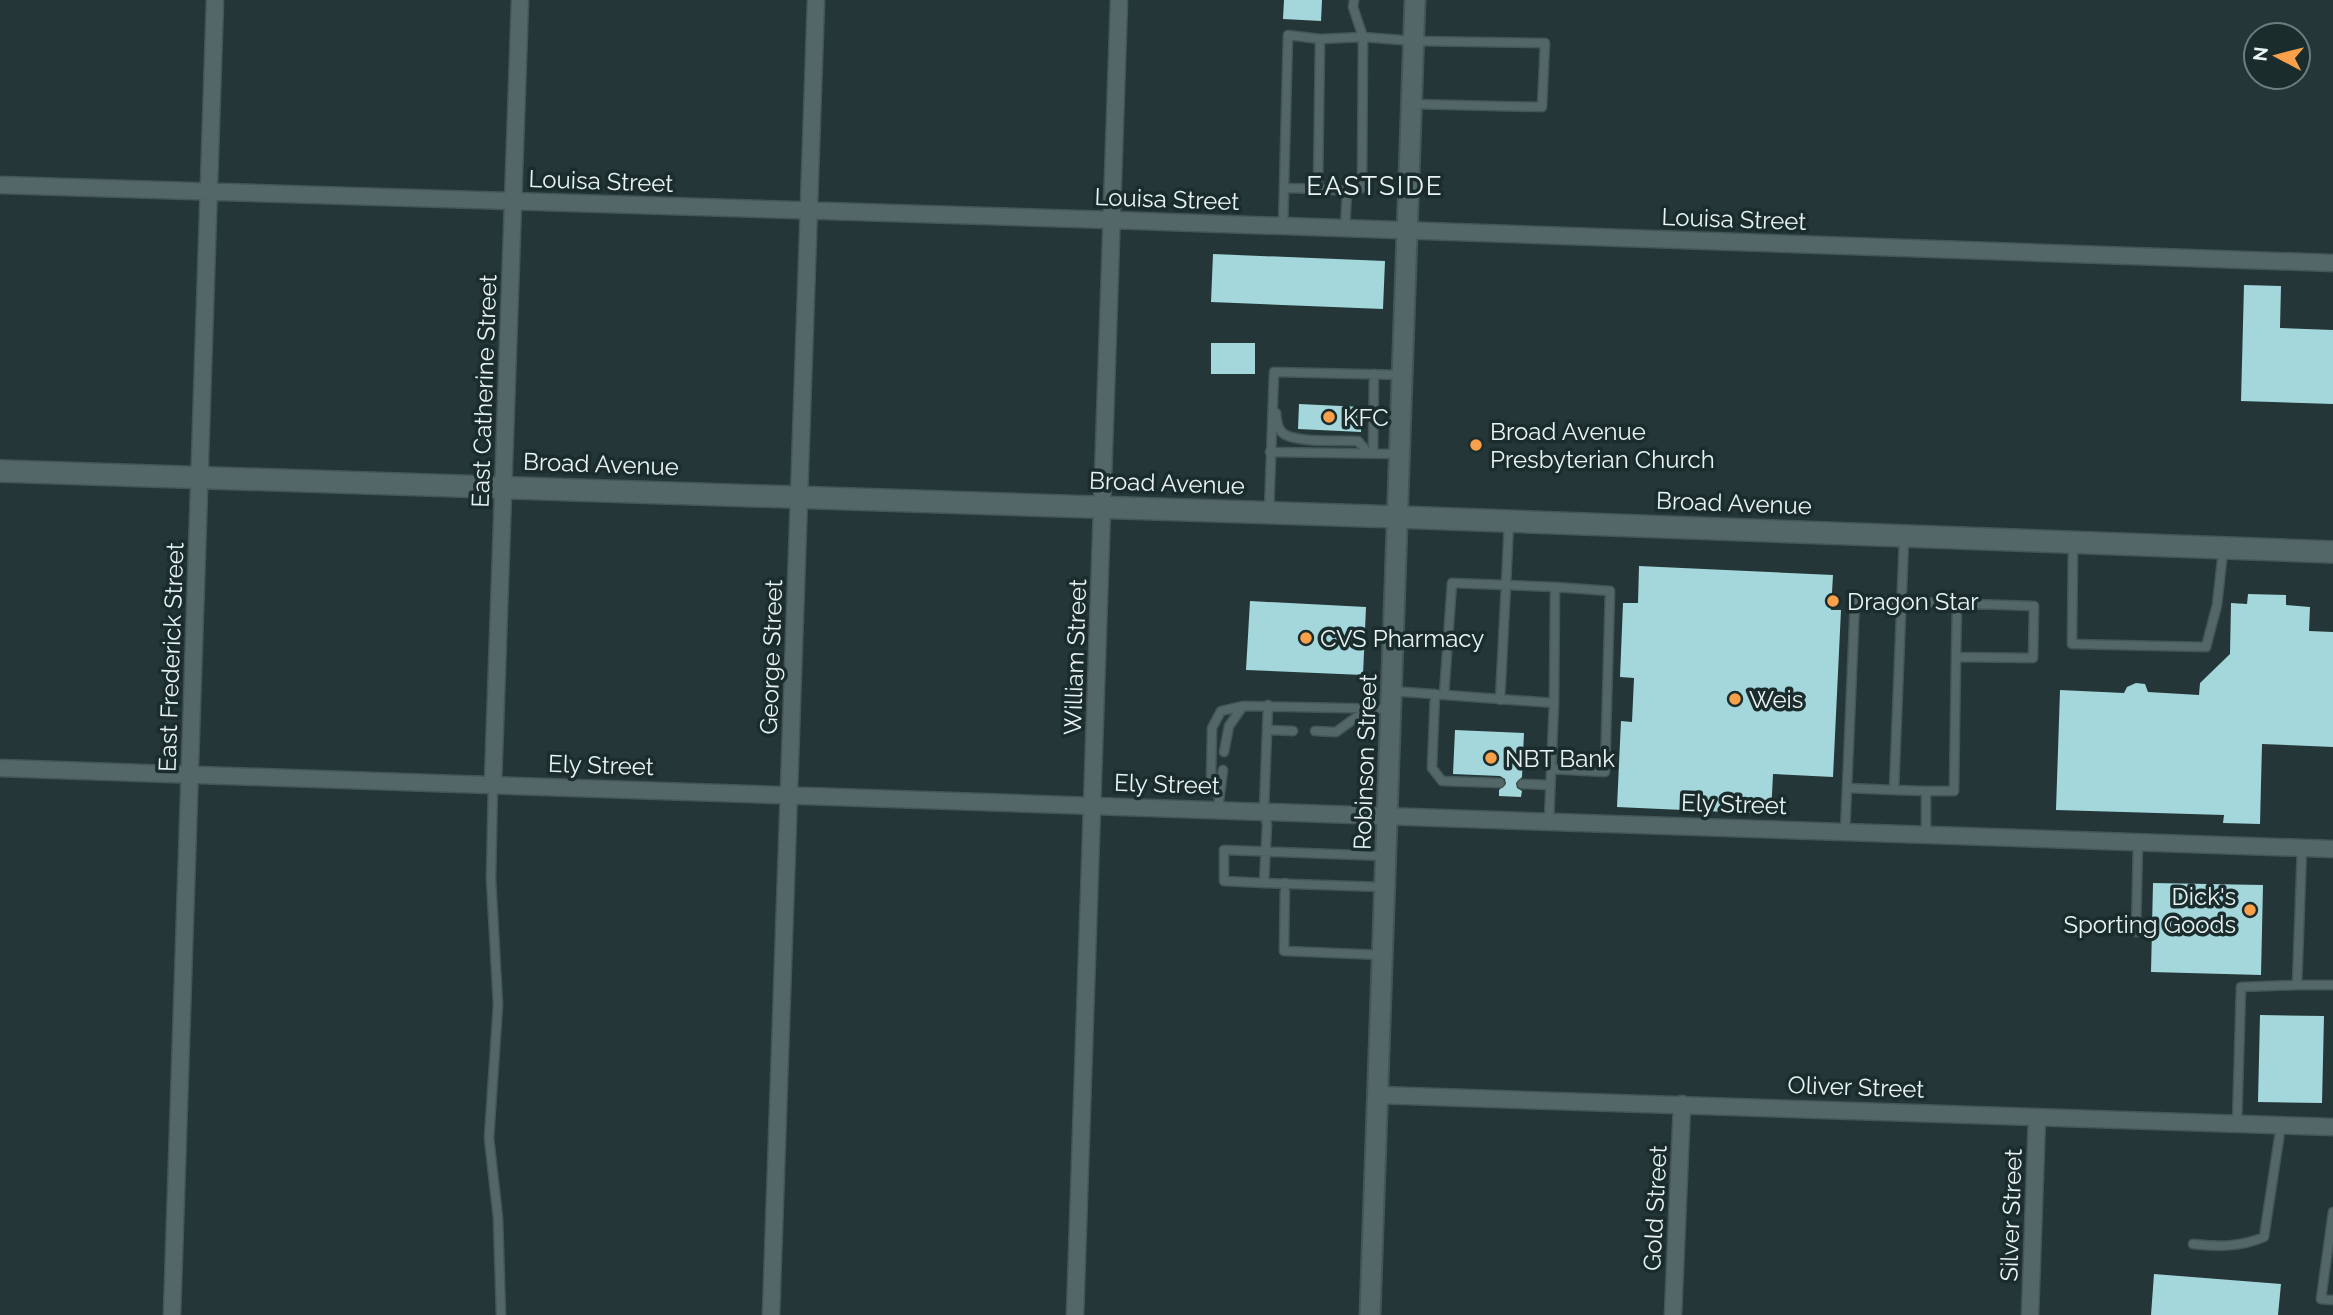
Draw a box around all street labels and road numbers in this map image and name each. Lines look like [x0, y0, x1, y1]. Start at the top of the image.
street label: Louisa Street [528, 164, 674, 198]
street label: Louisa Street [1094, 182, 1240, 216]
street label: Louisa Street [1661, 202, 1807, 236]
street label: East Catherine Street [465, 274, 503, 508]
street label: Broad Avenue [523, 447, 679, 481]
street label: Broad Avenue [1089, 466, 1245, 500]
street label: Broad Avenue [1656, 486, 1812, 520]
street label: East Frederick Street [152, 542, 190, 772]
street label: William Street [1058, 578, 1092, 736]
street label: George Street [754, 579, 788, 735]
street label: Robinson Street [1347, 673, 1383, 851]
street label: Ely Street [548, 749, 654, 781]
street label: Ely Street [1114, 768, 1220, 800]
street label: Ely Street [1681, 788, 1787, 820]
street label: Oliver Street [1787, 1070, 1925, 1104]
street label: Gold Street [1637, 1145, 1673, 1271]
street label: Silver Street [1994, 1148, 2028, 1282]

